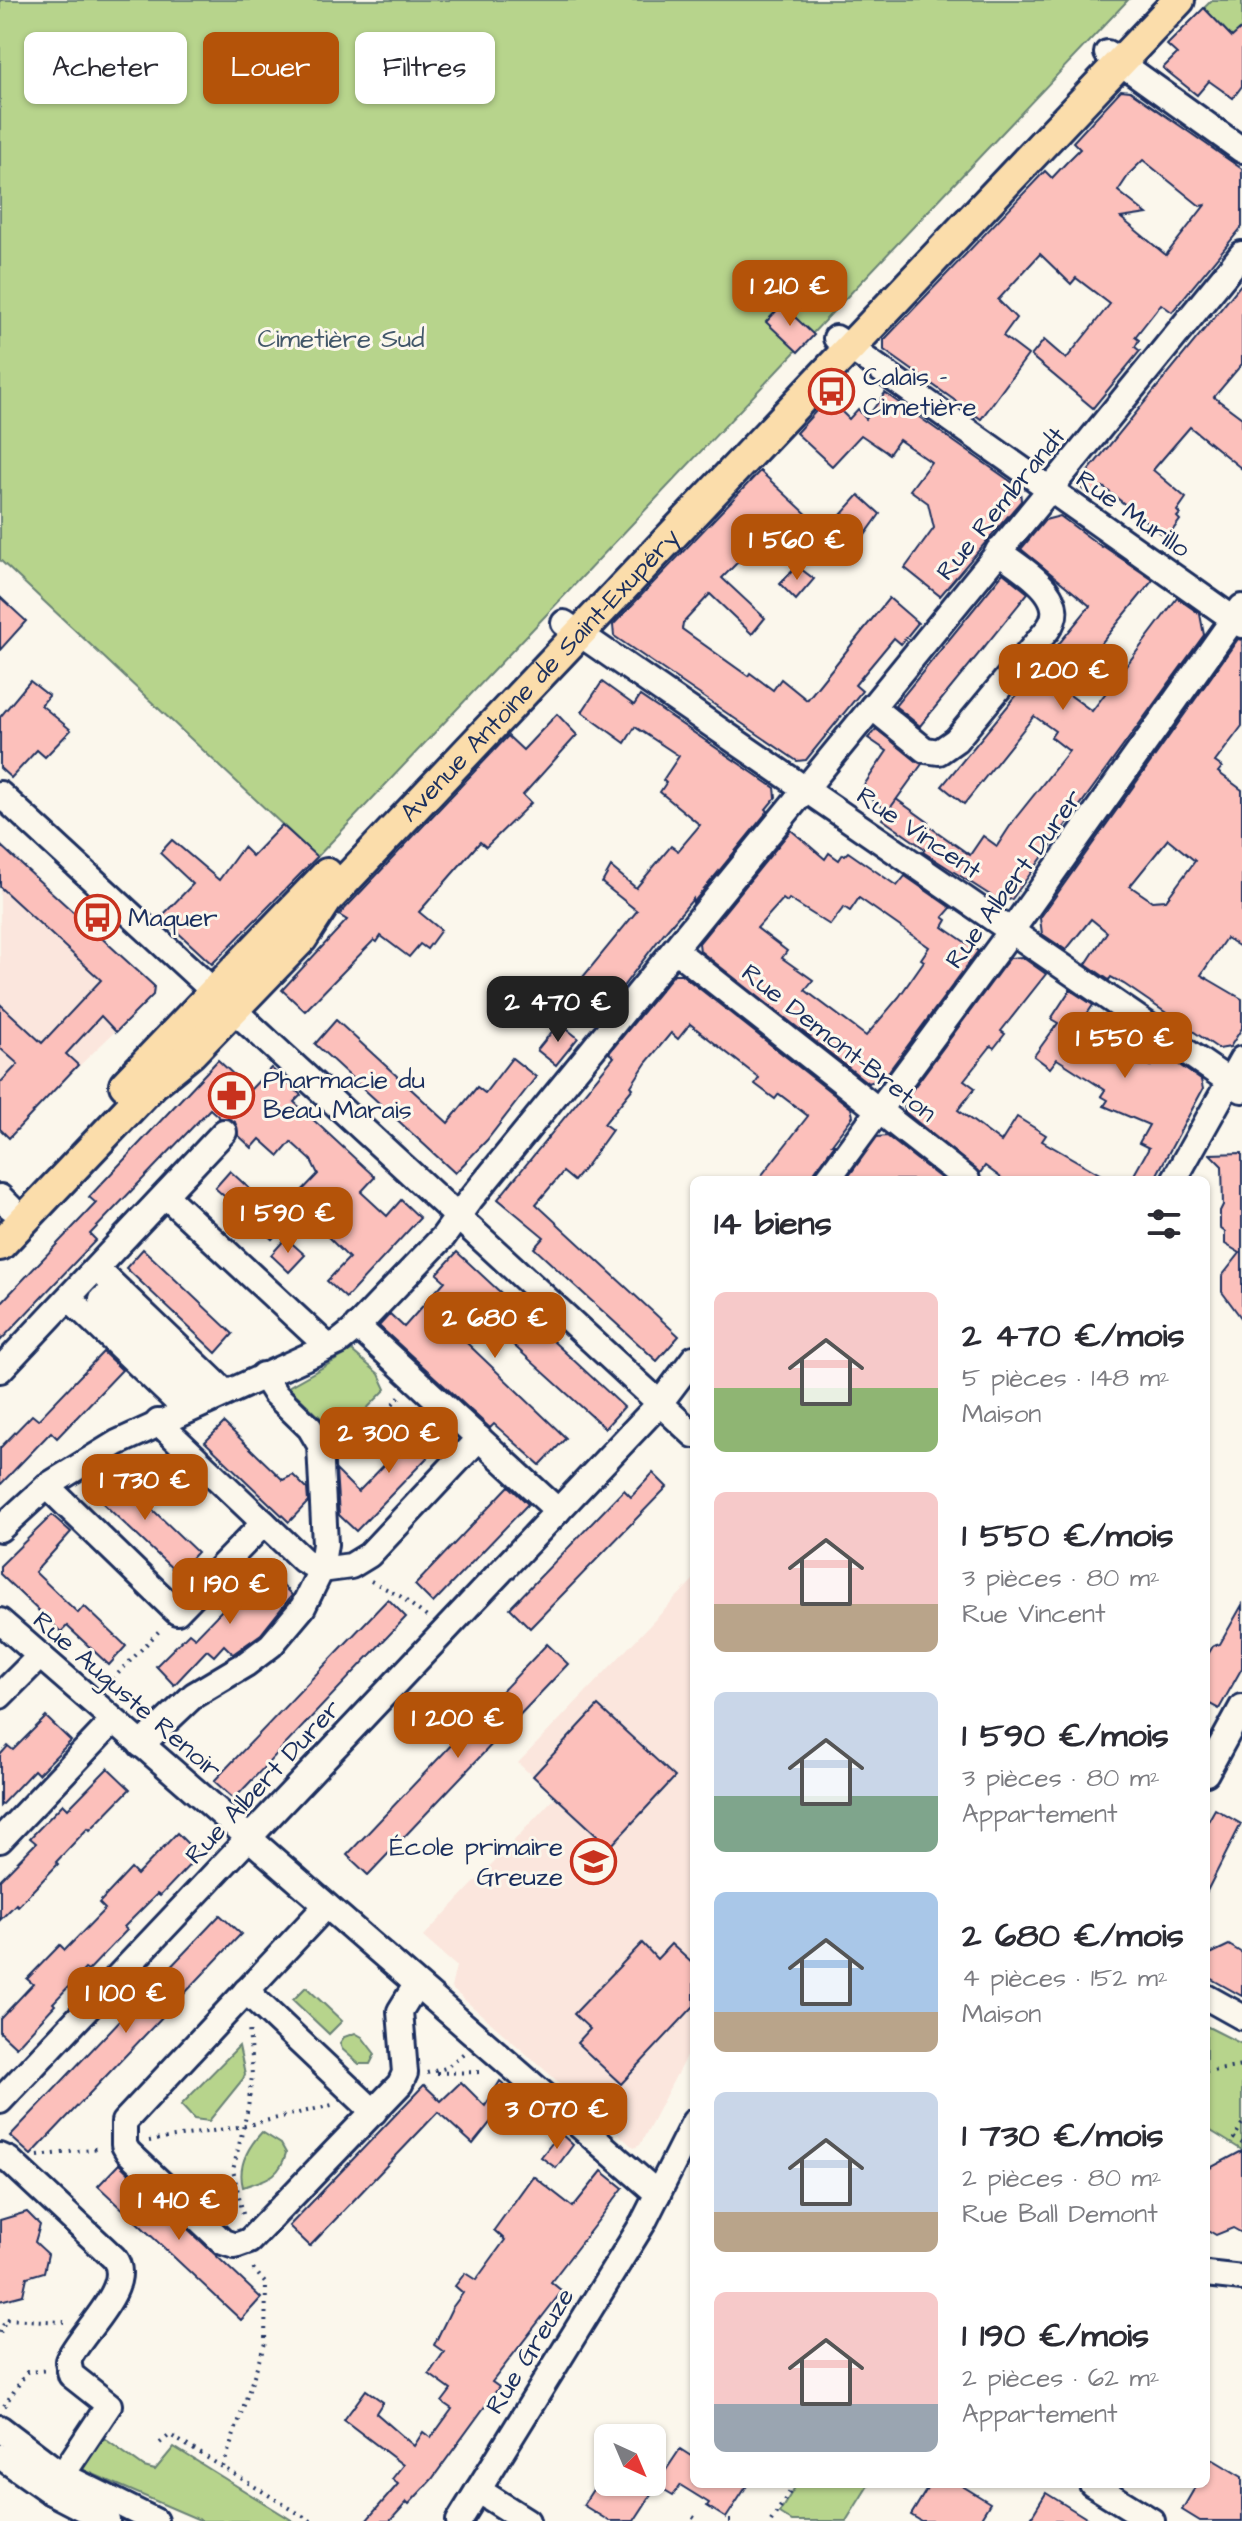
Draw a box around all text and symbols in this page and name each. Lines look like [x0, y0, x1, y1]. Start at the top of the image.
chip: Acheter [24, 32, 187, 104]
chip: Louer [203, 32, 339, 104]
chip: Filtres [355, 32, 495, 104]
pin: 1 210 € [716, 260, 864, 328]
text: 1 210 € [750, 268, 830, 304]
park label: Cimetière Sud [257, 321, 425, 357]
place label: Calais – Cimetière [863, 359, 977, 425]
bus stop icon: Calais – Cimetière [808, 368, 856, 416]
street label: Rue Rembrandt [928, 419, 1074, 588]
street label: Rue Murillo [1069, 461, 1198, 567]
pin: 1 560 € [723, 514, 871, 582]
street label: Avenue Antoine de Saint-Exupéry [392, 520, 689, 830]
text: 1 560 € [749, 522, 845, 558]
pin: 1 200 € [989, 644, 1137, 712]
text: 1 200 € [1017, 652, 1109, 688]
street label: Rue Vincent [849, 778, 989, 888]
street label: Rue Albert Durer [937, 782, 1091, 976]
bus stop icon: Maquer [73, 894, 121, 942]
place label: Maquer [128, 900, 218, 936]
street label: Rue Demont-Breton [734, 955, 944, 1131]
pin: 2 470 € [484, 976, 632, 1044]
text: 2 470 € [505, 984, 611, 1020]
pin: 1 550 € [1051, 1012, 1199, 1080]
text: 1 550 € [1076, 1020, 1174, 1056]
place label: Pharmacie du Beau Marais [263, 1062, 425, 1128]
pharmacy icon: Pharmacie du Beau Marais [208, 1071, 256, 1119]
pin: 1 590 € [214, 1187, 362, 1255]
text: 1 590 € [241, 1195, 335, 1231]
text: 14 biens [714, 1200, 832, 1248]
icon: filters [1142, 1202, 1186, 1246]
pin: 2 680 € [421, 1292, 569, 1360]
text: 2 680 € [442, 1300, 548, 1336]
text: 2 470 €/mois [962, 1312, 1185, 1360]
icon: home [778, 1324, 874, 1420]
text: 5 pièces · 148 m² [962, 1360, 1170, 1396]
text: Maison [962, 1396, 1041, 1432]
pin: 2 300 € [315, 1407, 463, 1475]
text: 2 300 € [338, 1415, 440, 1451]
pin: 1 730 € [71, 1454, 219, 1522]
text: 1 730 € [100, 1462, 190, 1498]
text: 1 550 €/mois [962, 1512, 1173, 1560]
icon: home [778, 1524, 874, 1620]
pin: 1 190 € [156, 1558, 304, 1626]
text: 3 pièces · 80 m² [962, 1560, 1160, 1596]
text: 1 190 € [190, 1566, 270, 1602]
text: Rue Vincent [962, 1596, 1105, 1632]
street label: Rue Auguste Renoir [24, 1603, 229, 1789]
street label: Rue Albert Durer [177, 1692, 349, 1872]
pin: 1 200 € [384, 1692, 532, 1760]
text: 1 200 € [412, 1700, 504, 1736]
text: 1 590 €/mois [962, 1712, 1169, 1760]
icon: home [778, 1724, 874, 1820]
text: 3 pièces · 80 m² [962, 1760, 1160, 1796]
text: Appartement [962, 1796, 1118, 1832]
place label: École primaire Greuze [389, 1829, 563, 1895]
school or university icon: École primaire Greuze [570, 1838, 618, 1886]
text: 2 680 €/mois [962, 1912, 1184, 1960]
icon: home [778, 1924, 874, 2020]
text: 4 pièces · 152 m² [962, 1960, 1168, 1996]
pin: 1 100 € [52, 1967, 200, 2035]
text: 1 100 € [86, 1975, 166, 2011]
text: Maison [962, 1996, 1041, 2032]
pin: 3 070 € [483, 2083, 631, 2151]
text: 3 070 € [505, 2091, 609, 2127]
text: 1 730 €/mois [962, 2112, 1164, 2160]
icon: home [778, 2124, 874, 2220]
text: 2 pièces · 80 m² [962, 2160, 1161, 2196]
pin: 1 410 € [105, 2174, 253, 2242]
text: 1 410 € [138, 2182, 220, 2218]
text: Rue Ball Demont [962, 2196, 1158, 2232]
street label: Rue Greuze [477, 2281, 583, 2421]
text: 1 190 €/mois [962, 2312, 1149, 2360]
icon: home [778, 2324, 874, 2420]
text: 2 pièces · 62 m² [962, 2360, 1159, 2396]
text: Appartement [962, 2396, 1118, 2432]
north arrow [594, 2424, 666, 2496]
map controls [594, 2424, 666, 2496]

